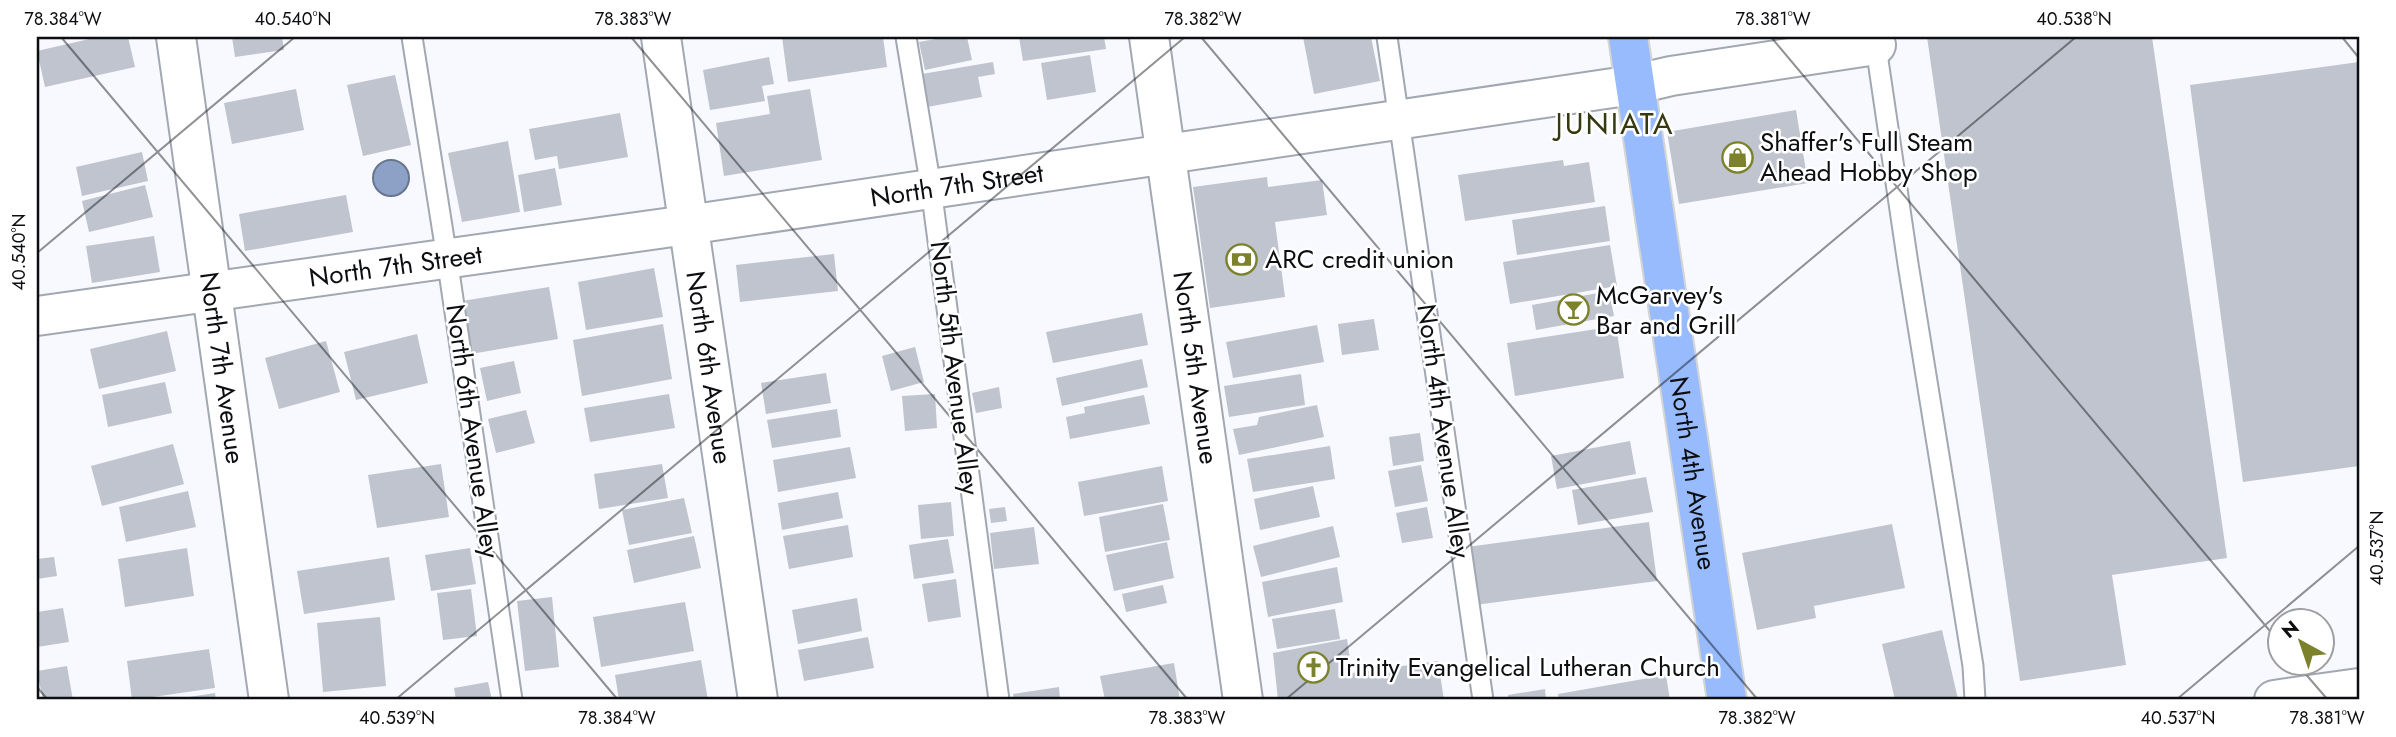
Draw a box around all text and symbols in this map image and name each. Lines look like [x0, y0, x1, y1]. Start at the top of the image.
text: 78.384°W [24, 6, 102, 32]
text: 40.540°N [254, 6, 332, 32]
text: 78.383°W [595, 6, 672, 32]
text: 78.382°W [1164, 6, 1242, 32]
text: 78.381°W [1736, 6, 1811, 32]
text: 40.538°N [2036, 6, 2112, 32]
district label: JUNIATA [1551, 102, 1675, 145]
place label: Shaffer's Full Steam Ahead Hobby Shop [1760, 123, 1978, 191]
shop icon: Shaffer's Full Steam Ahead Hobby Shop [1720, 140, 1754, 174]
street label: North 7th Street [868, 153, 1047, 217]
text: 40.540°N [6, 213, 32, 291]
street label: North 7th Street [306, 235, 485, 297]
street label: North 5th Avenue Alley [921, 239, 990, 498]
place label: ARC credit union [1265, 240, 1454, 278]
bank icon: ARC credit union [1225, 242, 1259, 276]
street label: North 6th Avenue [676, 268, 742, 467]
street label: North 7th Avenue [190, 269, 255, 466]
street label: North 5th Avenue [1163, 269, 1228, 467]
place label: McGarvey's Bar and Grill [1596, 276, 1736, 344]
bar icon: McGarvey's Bar and Grill [1556, 293, 1590, 327]
street label: North 6th Avenue Alley [436, 302, 510, 561]
street label: North 4th Avenue Alley [1407, 302, 1481, 561]
street label: North 4th Avenue [1660, 374, 1726, 572]
text: 40.537°N [2364, 511, 2390, 585]
north arrow [2266, 608, 2336, 678]
text: N [2276, 614, 2305, 645]
place label: Trinity Evangelical Lutheran Church [1336, 648, 1720, 686]
church icon: Trinity Evangelical Lutheran Church [1296, 650, 1330, 684]
text: 40.539°N [359, 705, 435, 731]
text: 78.384°W [578, 705, 656, 731]
text: 78.383°W [1149, 705, 1226, 731]
text: 78.382°W [1718, 705, 1796, 731]
text: 40.537°N [2141, 705, 2215, 731]
text: 78.381°W [2290, 705, 2365, 731]

